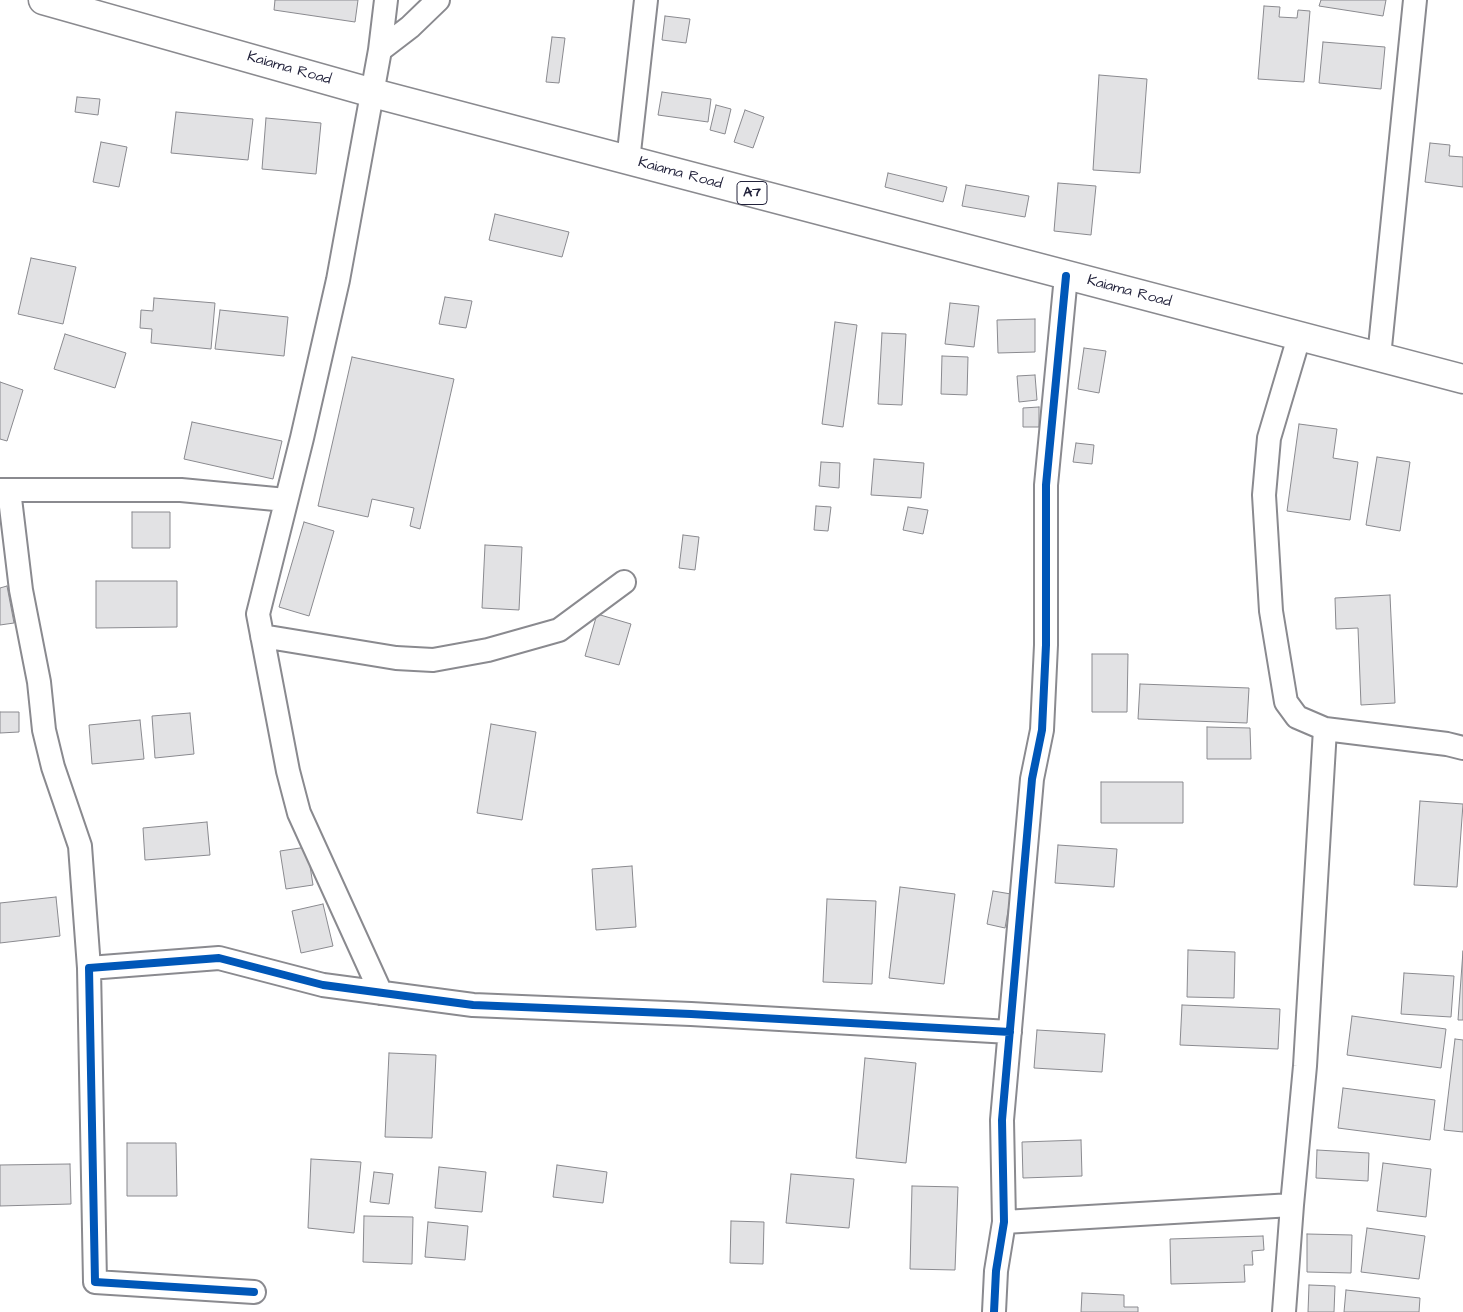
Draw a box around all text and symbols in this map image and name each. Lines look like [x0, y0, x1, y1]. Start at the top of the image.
street label: Kaiama Road [245, 48, 333, 90]
street label: Kaiama Road [636, 154, 724, 194]
road number: A7 [737, 182, 767, 204]
street label: Kaiama Road [1085, 272, 1173, 312]

